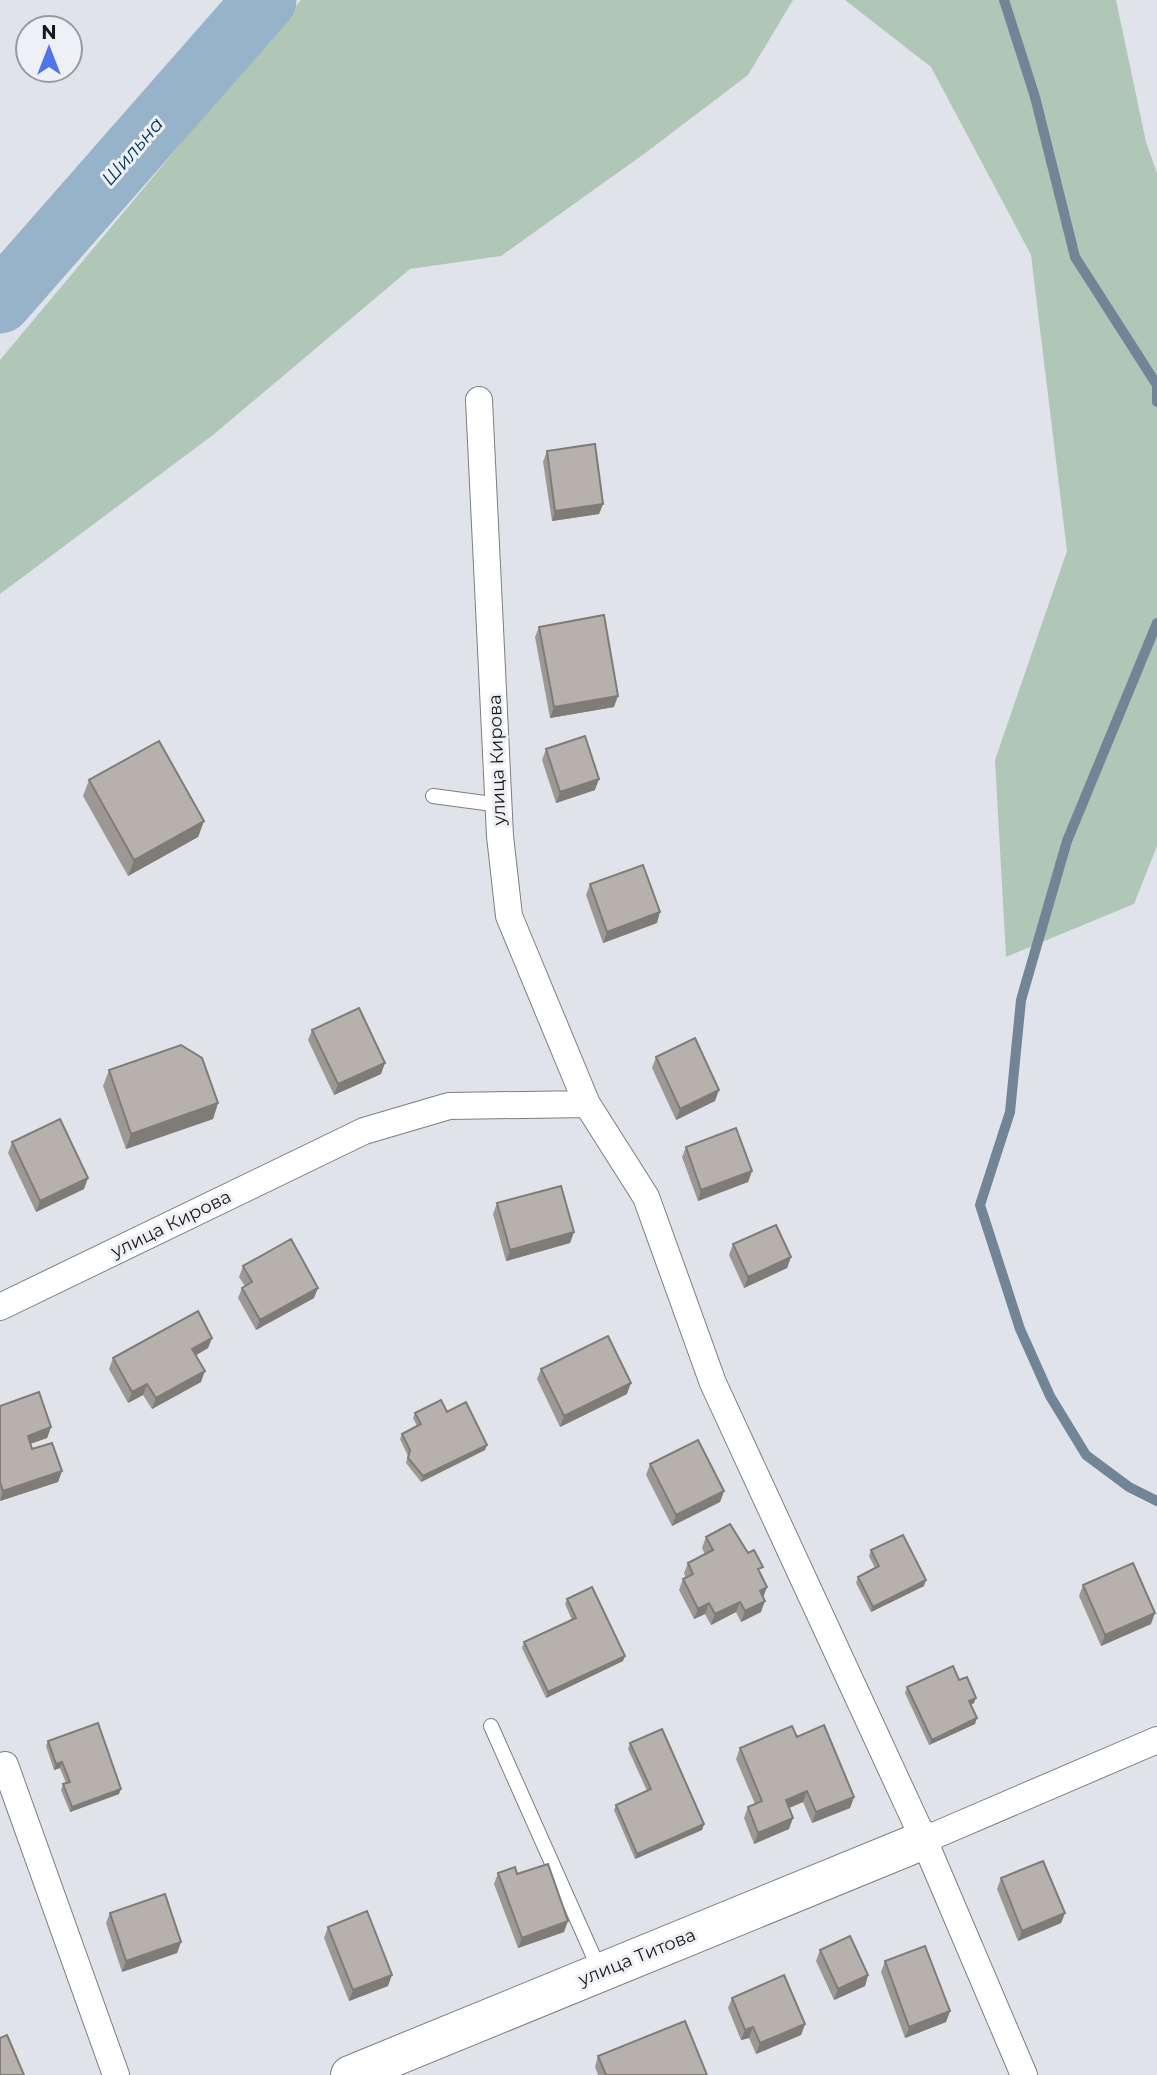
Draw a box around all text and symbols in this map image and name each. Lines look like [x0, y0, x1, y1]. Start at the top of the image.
north arrow [14, 14, 84, 84]
text: N [41, 21, 57, 44]
water label: Шильна [97, 113, 168, 190]
street label: улица Кирова [484, 694, 510, 827]
street label: улица Кирова [106, 1185, 235, 1263]
street label: улица Титова [574, 1923, 699, 1991]

